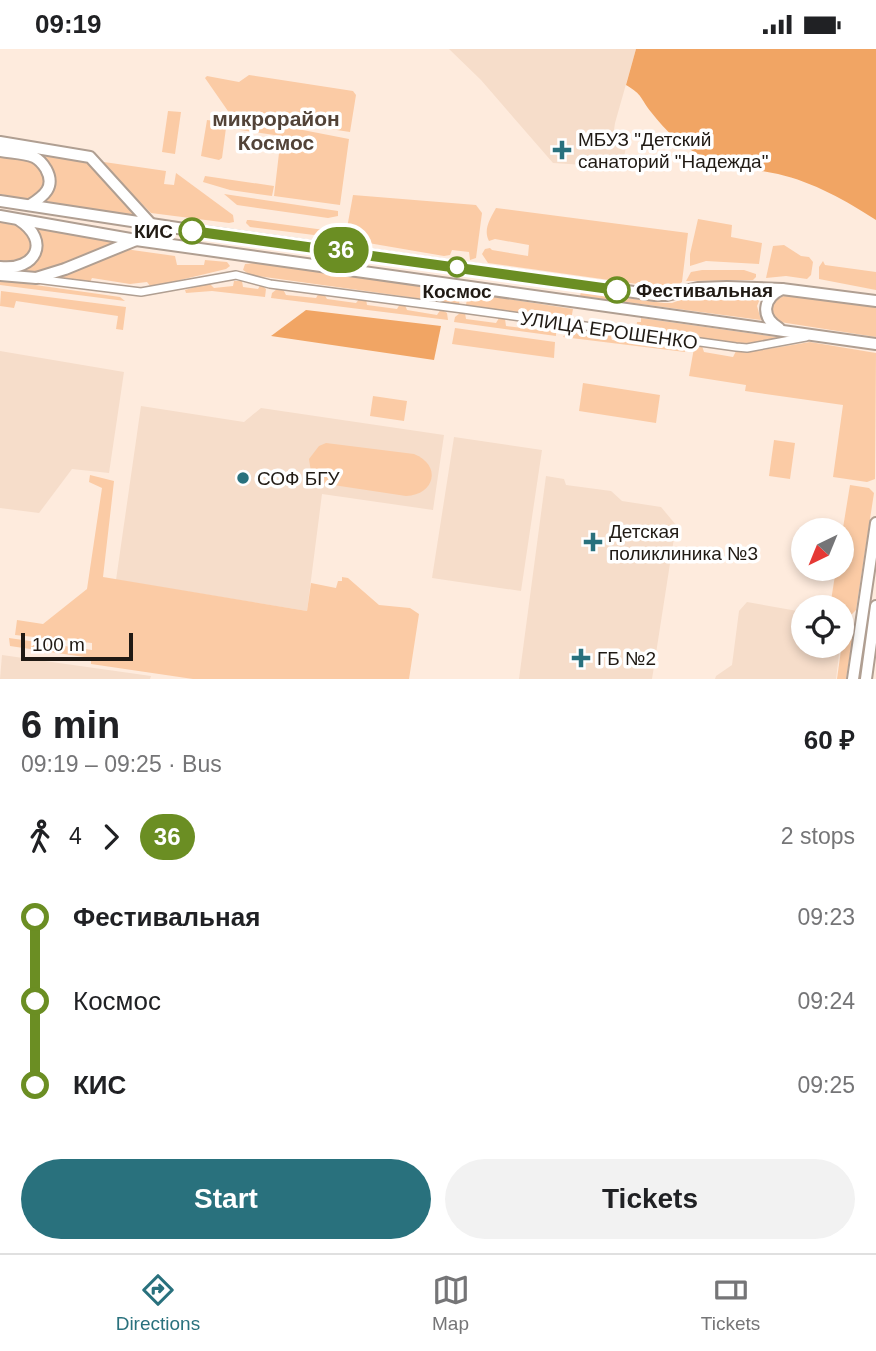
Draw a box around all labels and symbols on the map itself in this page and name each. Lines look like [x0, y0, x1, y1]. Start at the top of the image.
district label: микрорайон Космос [212, 107, 340, 154]
place label: МБУЗ "Детский санаторий "Надежда" [578, 129, 768, 172]
marker: МБУЗ "Детский санаторий "Надежда" [552, 140, 572, 160]
marker: КИС [179, 218, 205, 244]
place label: КИС [134, 221, 173, 242]
line badge: 36 [310, 227, 372, 273]
marker: Космос [447, 257, 467, 277]
marker: Фестивальная [604, 277, 630, 303]
place label: Фестивальная [636, 280, 773, 301]
place label: Космос [422, 281, 492, 302]
street label: УЛИЦА ЕРОШЕНКО [519, 308, 699, 353]
place label: СОФ БГУ [257, 468, 341, 489]
marker: СОФ БГУ [235, 470, 251, 486]
north arrow [791, 518, 854, 581]
place label: Детская поликлиника №3 [609, 521, 758, 564]
marker: Детская поликлиника №3 [583, 532, 603, 552]
scale bar [21, 630, 133, 662]
marker: ГБ №2 [571, 648, 591, 668]
place label: ГБ №2 [597, 648, 656, 669]

